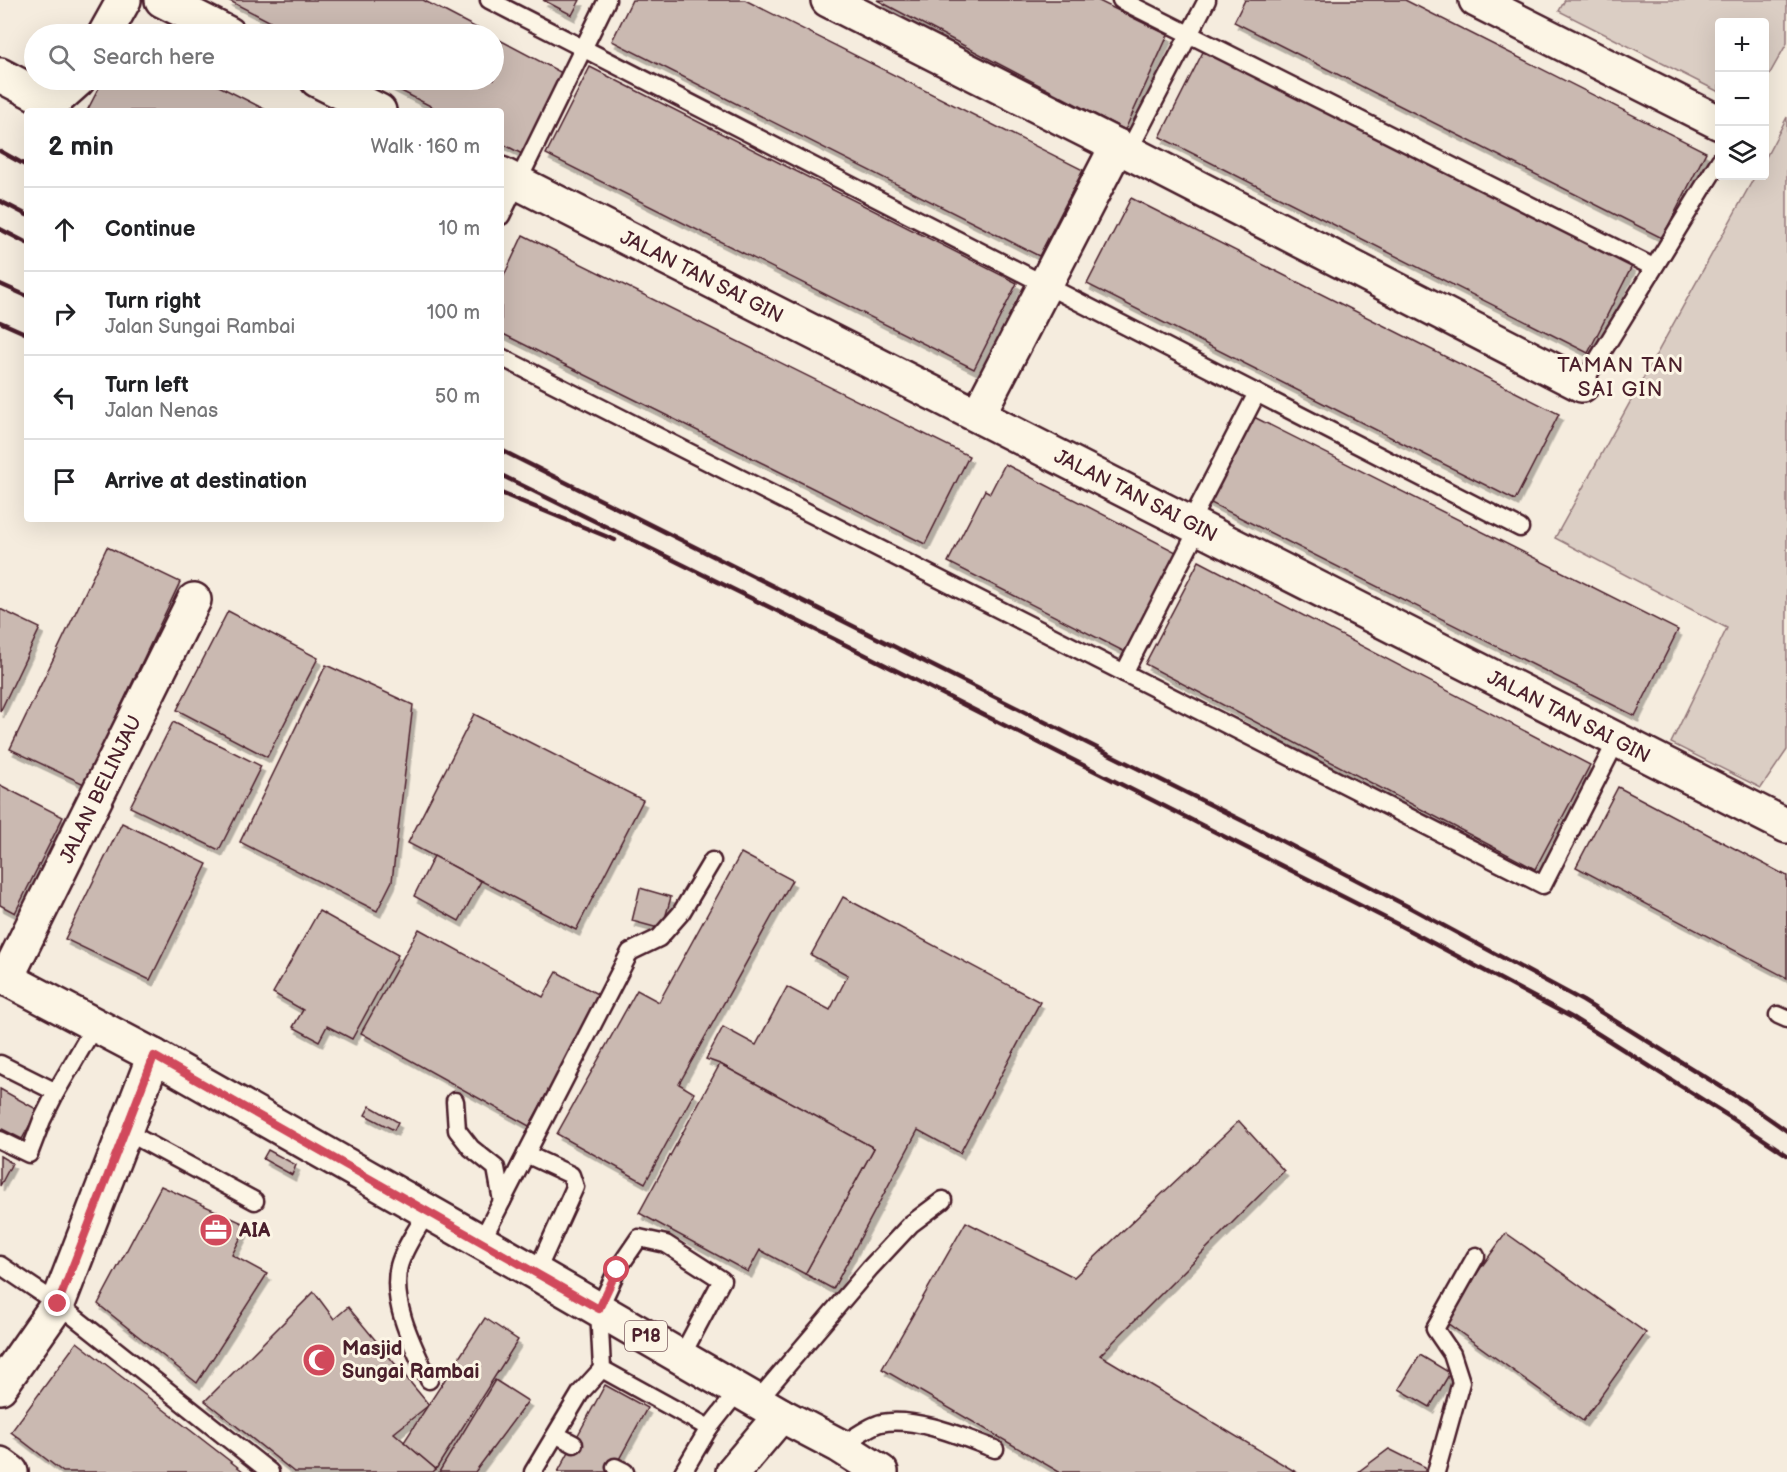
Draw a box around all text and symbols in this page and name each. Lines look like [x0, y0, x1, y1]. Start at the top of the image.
map controls [1715, 18, 1769, 180]
button: + [1715, 18, 1769, 72]
search box [24, 24, 504, 90]
icon: search [45, 41, 78, 74]
text: Search here [93, 44, 215, 71]
button: − [1715, 72, 1769, 126]
button: layers [1715, 126, 1769, 180]
text: 2 min [48, 132, 114, 163]
text: Walk · 160 m [371, 135, 480, 159]
icon: ahead [48, 213, 81, 246]
text: Continue [105, 216, 195, 243]
text: 10 m [439, 217, 480, 241]
street label: JALAN TAN SAI GIN [616, 225, 787, 328]
text: Turn right [105, 288, 201, 315]
icon: right [48, 297, 81, 330]
text: 100 m [427, 301, 480, 325]
text: Jalan Sungai Rambai [105, 315, 295, 339]
district label: TAMAN TAN SAI GIN [1557, 353, 1685, 402]
text: Turn left [105, 372, 189, 399]
icon: left [48, 381, 81, 414]
text: 50 m [435, 385, 480, 409]
text: Jalan Nenas [105, 399, 218, 423]
street label: JALAN TAN SAI GIN [1050, 444, 1221, 547]
icon: arrive [48, 465, 81, 498]
text: Arrive at destination [105, 468, 307, 495]
street label: JALAN TAN SAI GIN [1483, 665, 1654, 768]
street label: JALAN BELINJAU [55, 712, 147, 867]
office icon: AIA [198, 1212, 234, 1248]
place label: AIA [238, 1219, 271, 1243]
route start [603, 1256, 629, 1282]
route end [44, 1290, 70, 1316]
road number: P18 [625, 1321, 667, 1351]
place label: Masjid Sungai Rambai [342, 1337, 479, 1384]
mosque icon: Masjid Sungai Rambai [301, 1342, 337, 1378]

